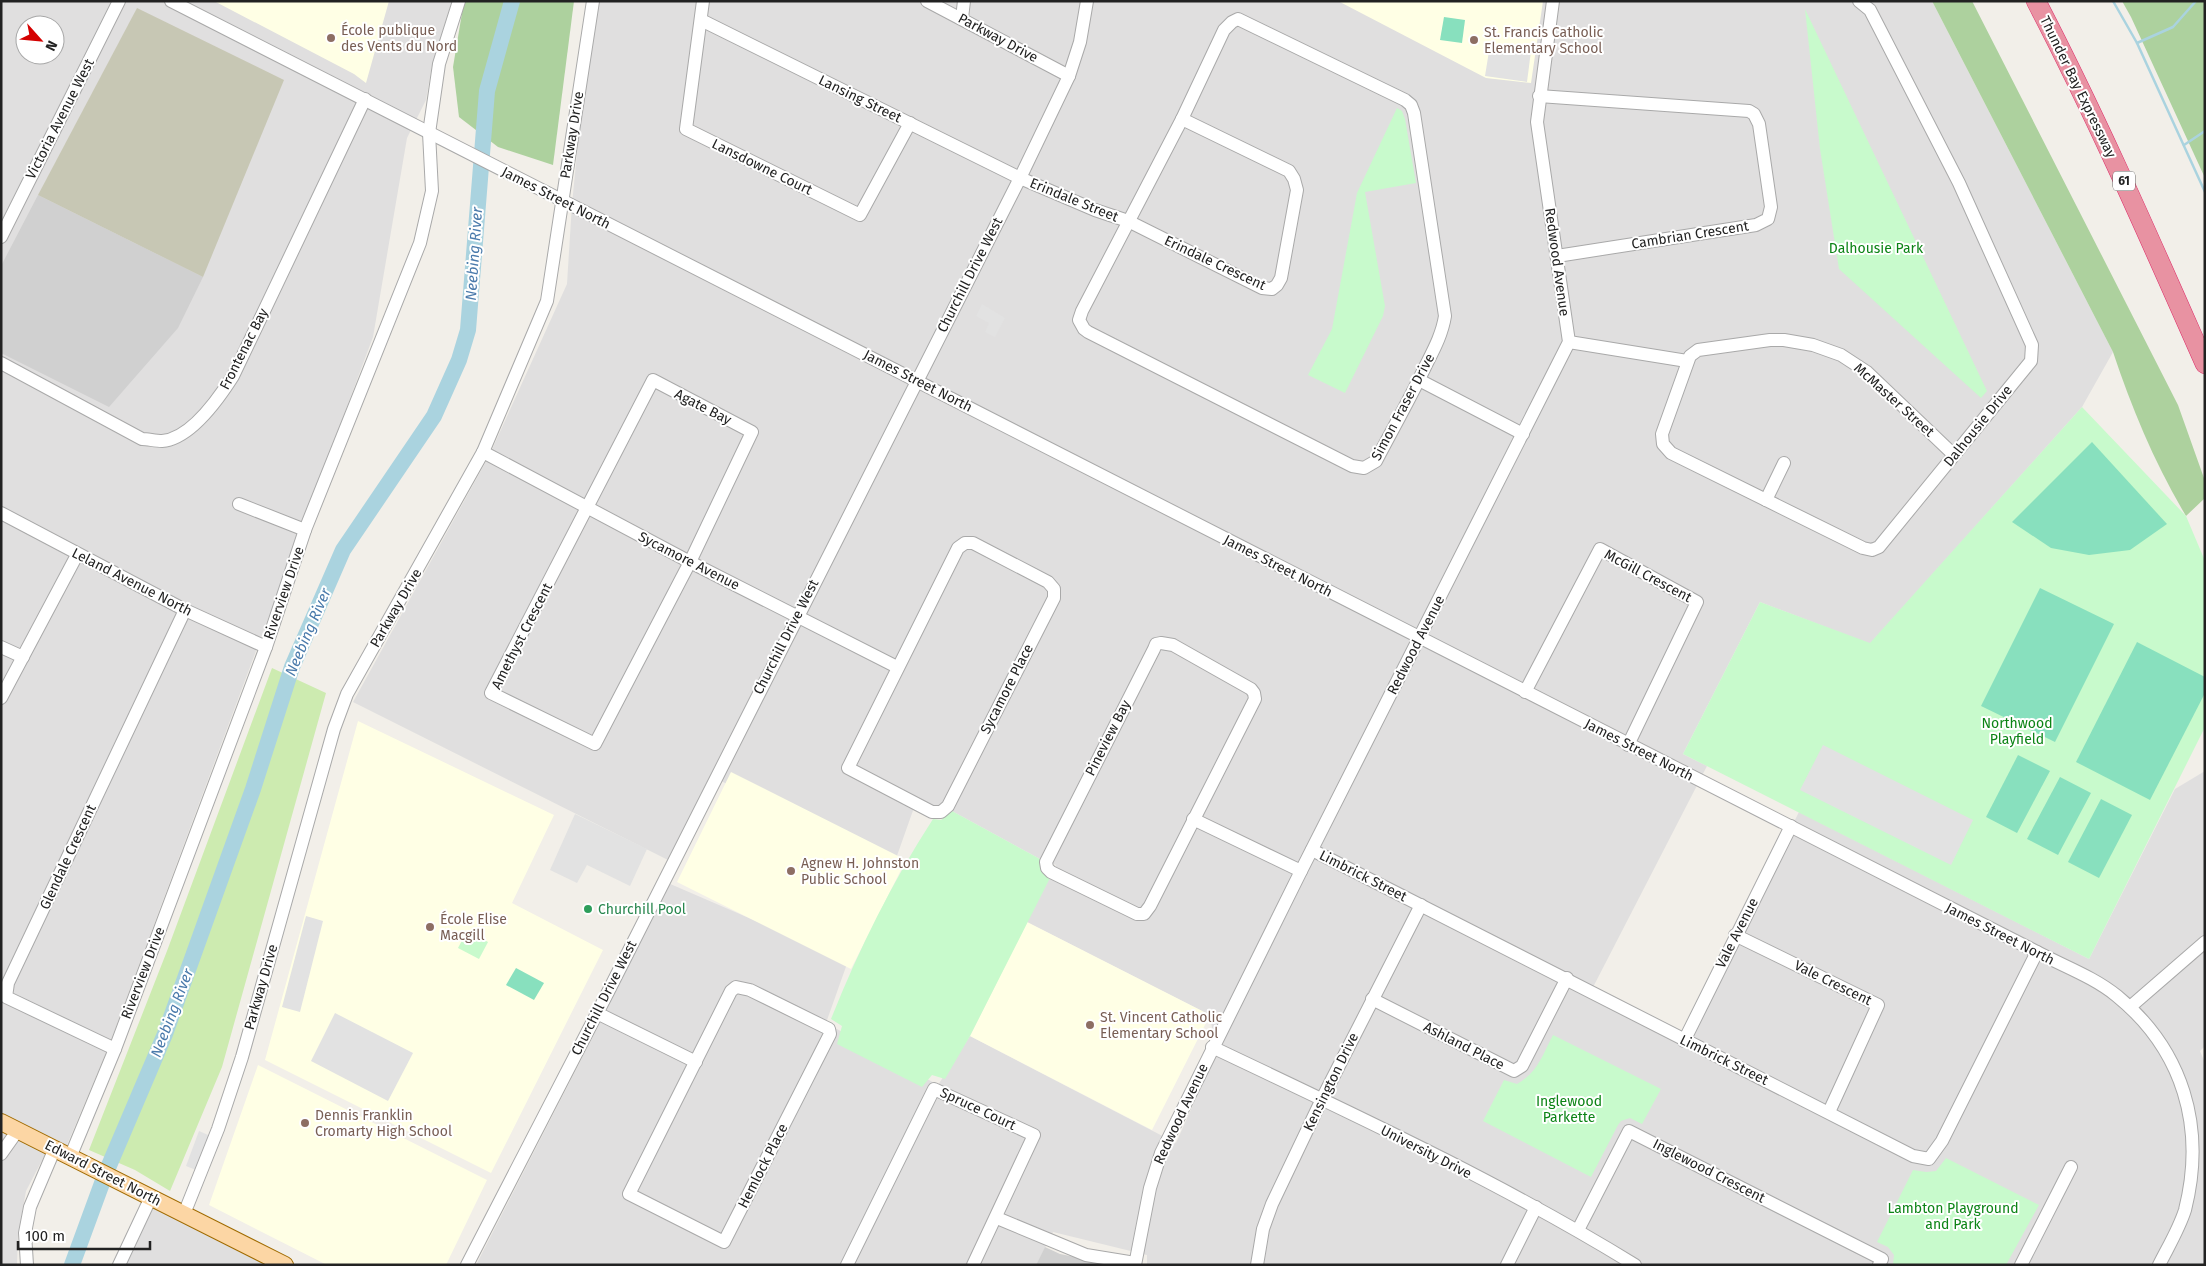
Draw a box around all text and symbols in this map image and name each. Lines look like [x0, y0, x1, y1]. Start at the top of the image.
street label: Parkway Drive [955, 10, 1041, 66]
street label: Thunder Bay Expressway [2036, 13, 2120, 161]
north arrow [15, 15, 65, 65]
place label: École publique des Vents du Nord [341, 21, 457, 55]
place label: St. Francis Catholic Elementary School [1484, 24, 1604, 57]
marker: École publique des Vents du Nord [325, 32, 337, 44]
marker: St. Francis Catholic Elementary School [1468, 34, 1480, 46]
text: N [41, 38, 61, 54]
street label: Victoria Avenue West [22, 55, 98, 182]
street label: Lansing Street [816, 72, 905, 127]
street label: Parkway Drive [557, 90, 587, 180]
street label: Lansdowne Court [709, 135, 816, 199]
street label: James Street North [499, 163, 613, 233]
road number: 61 [2113, 172, 2135, 190]
street label: Erindale Street [1027, 174, 1122, 226]
water label: Neebing River [462, 205, 486, 301]
street label: Redwood Avenue [1541, 207, 1573, 317]
street label: Churchill Drive West [934, 214, 1007, 335]
street label: Cambrian Crescent [1630, 217, 1751, 253]
street label: Erindale Crescent [1161, 232, 1269, 294]
park label: Dalhousie Park [1829, 240, 1924, 257]
street label: Frontenac Bay [216, 305, 272, 393]
street label: James Street North [861, 346, 975, 416]
street label: Simon Fraser Drive [1368, 351, 1438, 463]
street label: McMaster Street [1850, 360, 1938, 441]
street label: Dalhousie Drive [1940, 382, 2016, 470]
street label: Agate Bay [672, 385, 734, 429]
street label: Sycamore Avenue [635, 528, 743, 594]
street label: James Street North [1221, 531, 1335, 601]
street label: Leland Avenue North [69, 544, 195, 620]
street label: Riverview Drive [260, 544, 308, 642]
street label: McGill Crescent [1601, 546, 1695, 607]
street label: Parkway Drive [367, 566, 425, 650]
street label: Churchill Drive West [750, 576, 823, 697]
street label: Amethyst Crescent [488, 579, 557, 692]
water label: Neebing River [281, 584, 335, 679]
street label: Redwood Avenue [1384, 592, 1448, 698]
street label: Sycamore Place [977, 641, 1037, 737]
street label: Pineview Bay [1082, 697, 1134, 779]
street label: James Street North [1582, 715, 1696, 785]
park label: Northwood Playfield [1981, 715, 2053, 748]
street label: Glendale Crescent [36, 801, 100, 912]
street label: Limbrick Street [1316, 847, 1411, 906]
place label: Agnew H. Johnston Public School [801, 855, 919, 888]
marker: Agnew H. Johnston Public School [785, 865, 797, 877]
street label: Vale Avenue [1712, 895, 1762, 971]
street label: James Street North [1943, 899, 2057, 969]
place label: Churchill Pool [598, 901, 686, 918]
marker: Churchill Pool [582, 903, 594, 915]
place label: École Elise Macgill [440, 910, 507, 944]
marker: École Elise Macgill [424, 921, 436, 933]
street label: Riverview Drive [118, 925, 168, 1021]
street label: Churchill Drive West [568, 937, 641, 1058]
street label: Parkway Drive [241, 942, 281, 1032]
street label: Vale Crescent [1791, 957, 1875, 1009]
water label: Neebing River [147, 965, 198, 1060]
place label: St. Vincent Catholic Elementary School [1100, 1009, 1223, 1042]
street label: Ashland Place [1421, 1018, 1507, 1074]
marker: St. Vincent Catholic Elementary School [1084, 1019, 1096, 1031]
street label: Kensington Drive [1300, 1030, 1362, 1134]
street label: Limbrick Street [1677, 1031, 1772, 1089]
street label: Redwood Avenue [1150, 1061, 1212, 1167]
street label: Spruce Court [937, 1084, 1019, 1134]
park label: Inglewood Parkette [1536, 1093, 1602, 1126]
place label: Dennis Franklin Cromarty High School [315, 1107, 452, 1140]
marker: Dennis Franklin Cromarty High School [299, 1117, 311, 1129]
street label: Hemlock Place [734, 1121, 792, 1211]
street label: University Drive [1378, 1122, 1474, 1182]
street label: Inglewood Crescent [1650, 1135, 1769, 1207]
street label: Edward Street North [42, 1136, 164, 1210]
park label: Lambton Playground and Park [1887, 1200, 2019, 1233]
scale bar [18, 1218, 150, 1250]
text: 100 m [25, 1227, 65, 1245]

